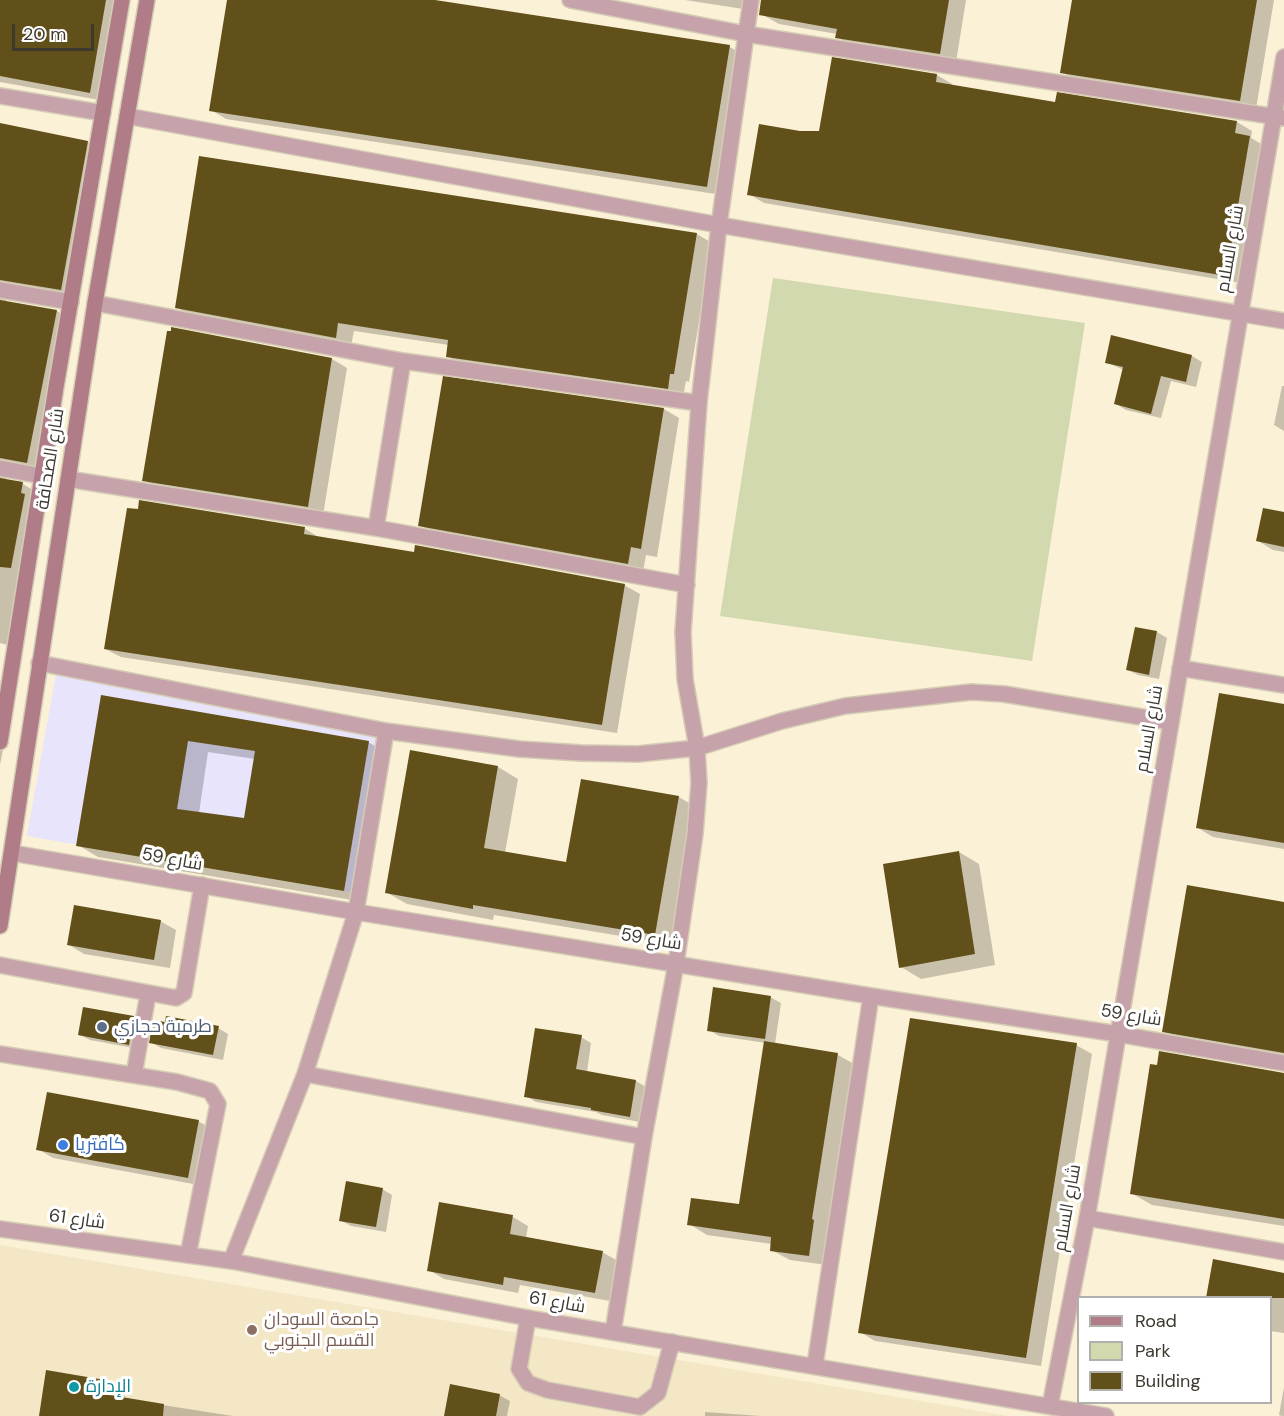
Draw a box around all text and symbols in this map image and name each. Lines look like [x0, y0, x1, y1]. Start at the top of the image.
scale bar [15, 12, 98, 50]
text: 20 m [23, 22, 66, 46]
street label: شارع السلام [1213, 204, 1249, 294]
street label: شارع الصحافة [32, 407, 70, 511]
street label: شارع السلام [1132, 684, 1168, 774]
street label: شارع 59 [140, 844, 204, 876]
street label: شارع 59 [619, 925, 683, 955]
street label: شارع 59 [1099, 1001, 1163, 1031]
place label: طرمبة حجازي [114, 1016, 212, 1038]
marker: طرمبة حجازي [95, 1020, 109, 1034]
place label: كافتريا [75, 1134, 125, 1156]
marker: كافتريا [56, 1138, 70, 1152]
street label: شارع السلام [1050, 1163, 1086, 1253]
street label: شارع 61 [47, 1205, 107, 1235]
street label: شارع 61 [527, 1287, 587, 1319]
legend [1077, 1296, 1272, 1404]
place label: جامعة السودان القسم الجنوبي [264, 1309, 379, 1352]
text: Road [1135, 1309, 1177, 1333]
marker: جامعة السودان القسم الجنوبي [245, 1323, 259, 1337]
text: Park [1135, 1339, 1171, 1363]
text: Building [1135, 1369, 1200, 1393]
place label: الإدارة [86, 1376, 131, 1398]
marker: الإدارة [67, 1380, 81, 1394]

